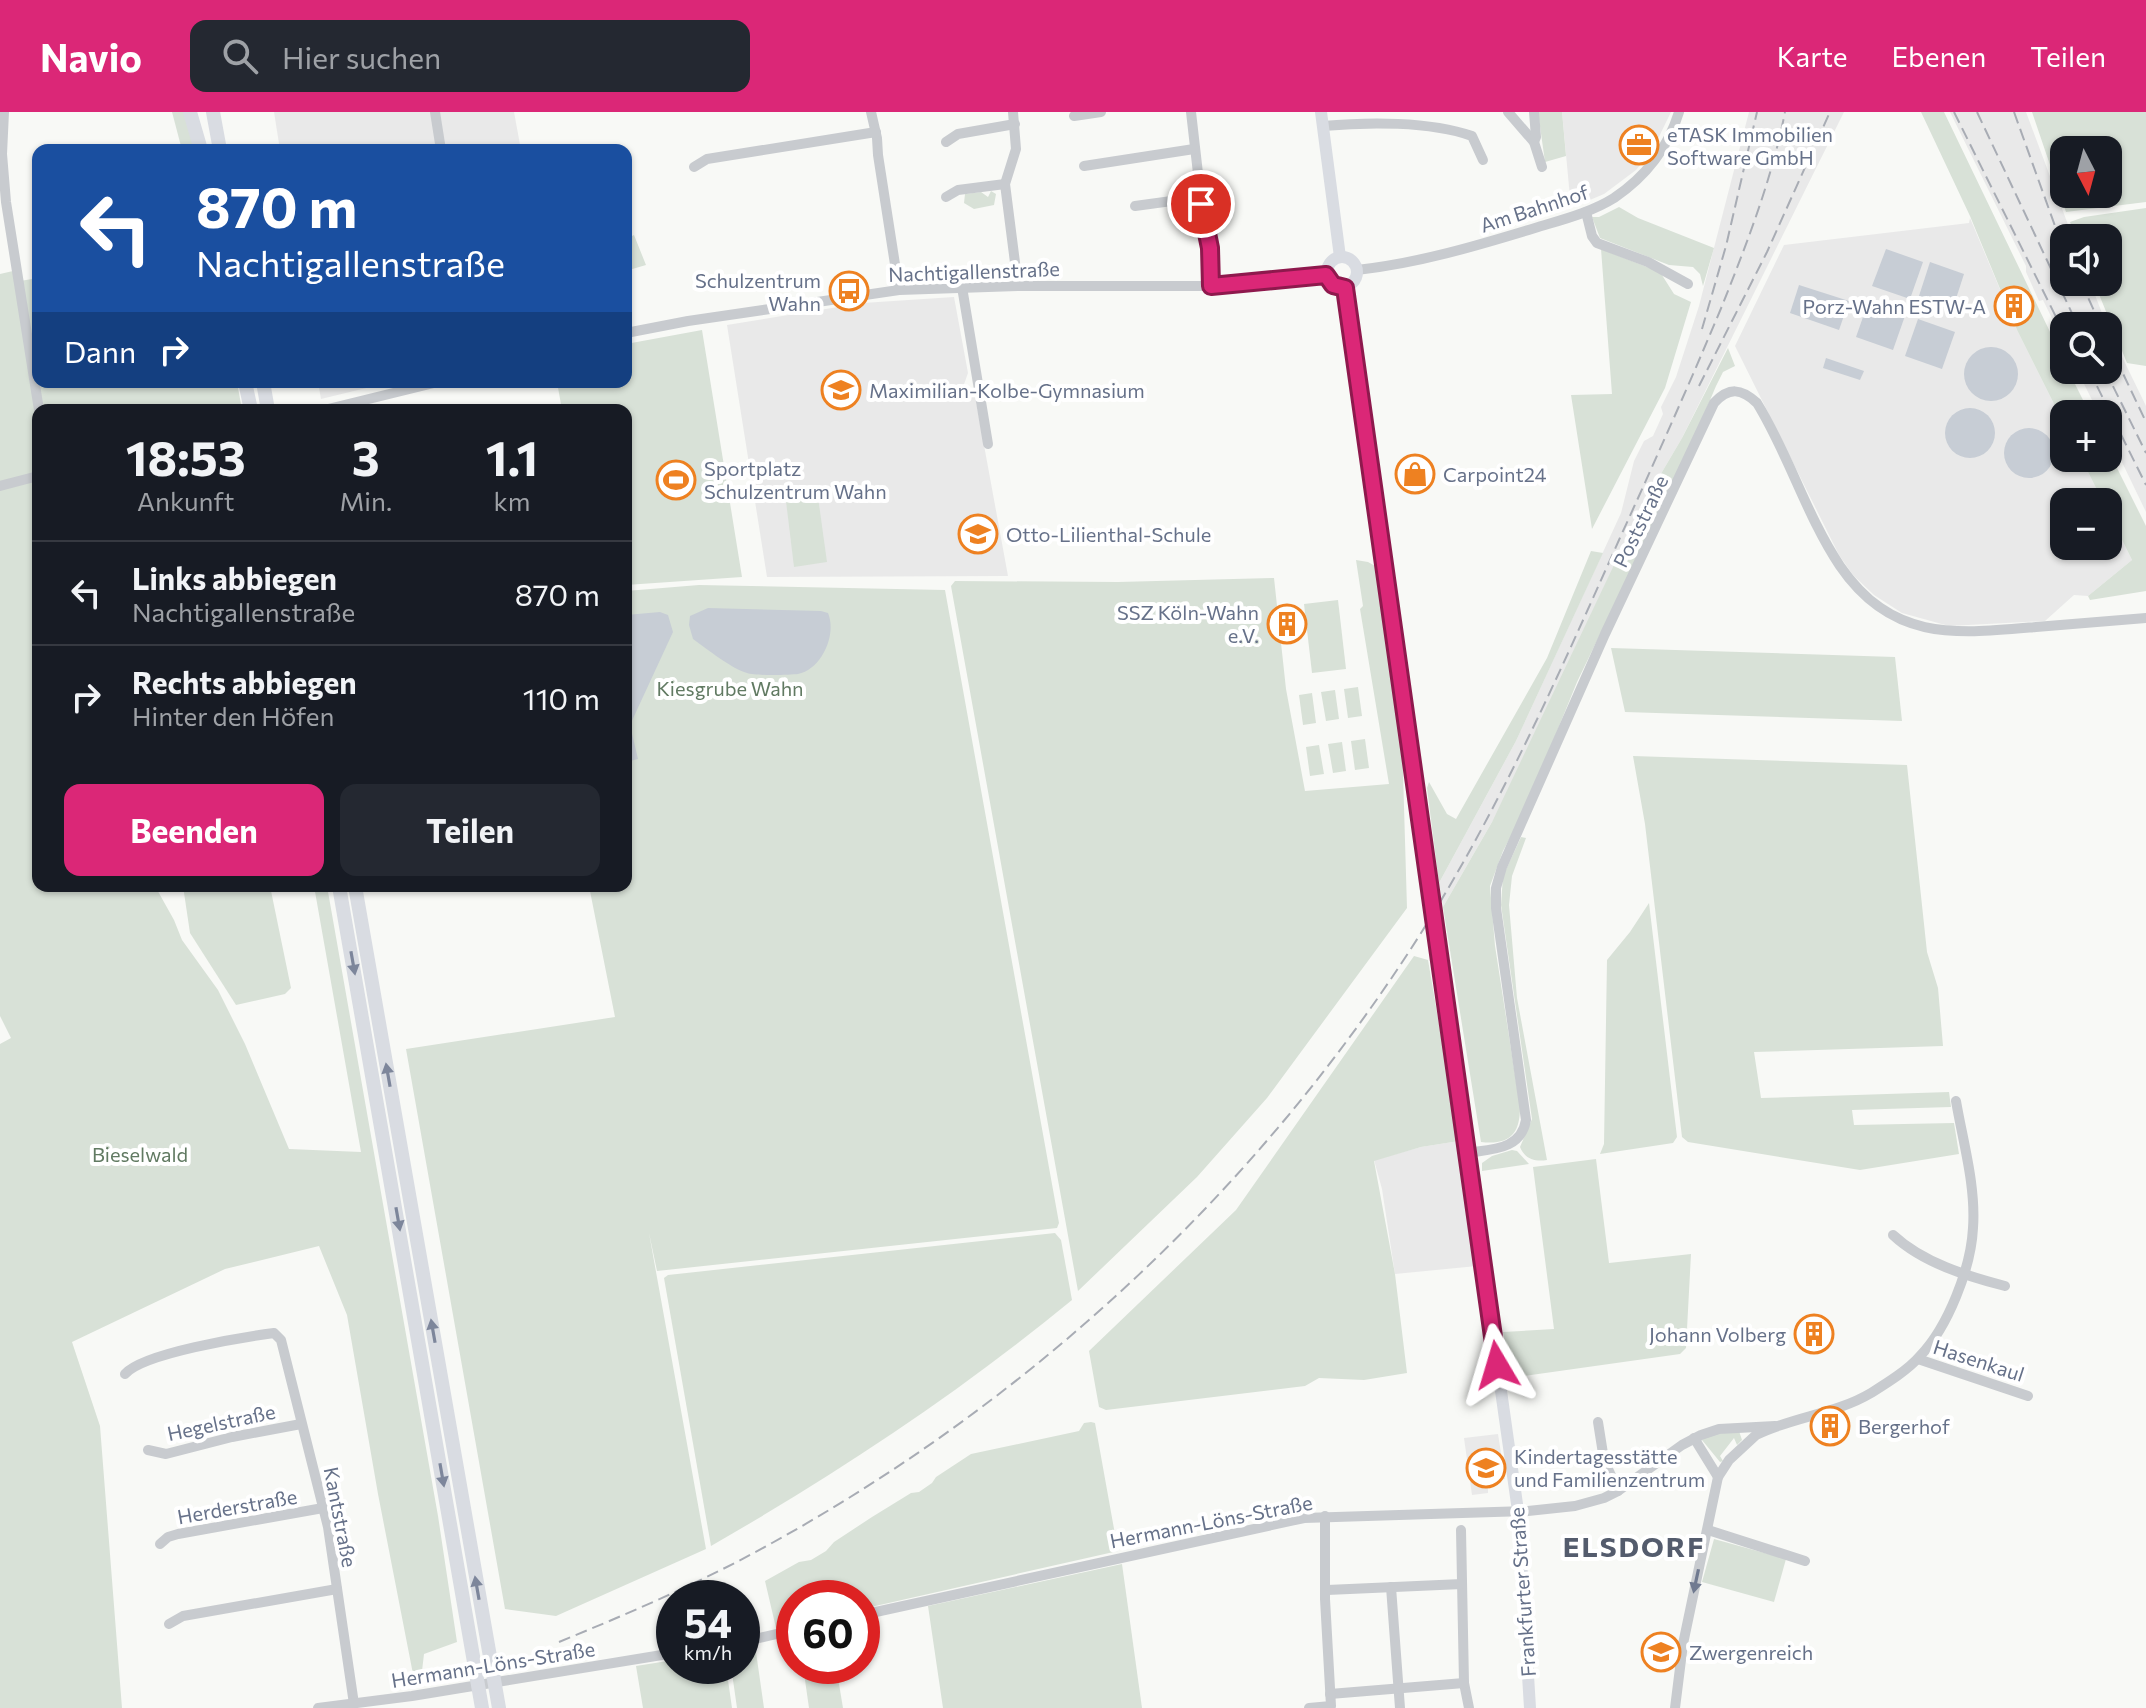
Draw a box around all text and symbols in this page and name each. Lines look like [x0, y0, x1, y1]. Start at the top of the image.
search box [190, 20, 750, 92]
text: Navio [40, 33, 142, 80]
icon: search [218, 34, 262, 78]
text: Hier suchen [282, 38, 441, 75]
text: Karte [1777, 39, 1848, 73]
text: Ebenen [1892, 39, 1986, 73]
text: Teilen [2030, 39, 2106, 73]
place label: eTASK Immobilien Software GmbH [1667, 122, 1833, 169]
office icon: eTASK Immobilien Software GmbH [1618, 124, 1660, 166]
north arrow [2050, 136, 2122, 208]
map controls [2050, 136, 2122, 560]
pin [1167, 170, 1235, 238]
text: 870 m [196, 171, 357, 240]
icon: left [64, 176, 168, 280]
street label: Am Bahnhof [1477, 179, 1591, 237]
icon: arrive [1179, 182, 1223, 226]
button: sound [2050, 224, 2122, 296]
text: Nachtigallenstraße [196, 240, 505, 284]
street label: Nachtigallenstraße [888, 256, 1060, 286]
place label: Schulzentrum Wahn [695, 268, 821, 315]
bus stop icon: Schulzentrum Wahn [828, 270, 870, 312]
building icon: Porz-Wahn ESTW-A [1993, 285, 2035, 327]
place label: Porz-Wahn ESTW-A [1803, 294, 1986, 318]
button: search [2050, 312, 2122, 384]
icon: right [152, 328, 196, 372]
text: Dann [64, 332, 136, 369]
school or university icon: Maximilian-Kolbe-Gymnasium [820, 369, 862, 411]
place label: Maximilian-Kolbe-Gymnasium [869, 378, 1145, 402]
button: + [2050, 400, 2122, 472]
text: 18:53 [126, 427, 246, 486]
text: 3 [352, 427, 380, 486]
text: 1.1 [486, 427, 538, 486]
shop icon: Carpoint24 [1394, 453, 1436, 495]
place label: Sportplatz Schulzentrum Wahn [704, 456, 887, 503]
sports icon: Sportplatz Schulzentrum Wahn [655, 459, 697, 501]
place label: Carpoint24 [1443, 462, 1546, 486]
street label: Poststraße [1607, 471, 1673, 571]
text: Ankunft [137, 485, 234, 516]
text: Min. [339, 485, 392, 516]
text: km [494, 485, 530, 516]
button: − [2050, 488, 2122, 560]
school or university icon: Otto-Lilienthal-Schule [957, 513, 999, 555]
place label: Otto-Lilienthal-Schule [1006, 522, 1211, 546]
text: Links abbiegen [132, 559, 337, 596]
icon: left [64, 571, 108, 615]
text: 870 m [515, 575, 600, 612]
text: Nachtigallenstraße [132, 596, 355, 627]
place label: SSZ Köln-Wahn e.V. [1117, 600, 1259, 647]
building icon: SSZ Köln-Wahn e.V. [1266, 603, 1308, 645]
text: Rechts abbiegen [132, 663, 357, 700]
icon: right [64, 675, 108, 719]
park label: Kiesgrube Wahn [656, 676, 804, 700]
text: 110 m [523, 679, 600, 716]
text: Hinter den Höfen [132, 700, 334, 731]
button: Beenden [64, 784, 324, 876]
button: Teilen [340, 784, 600, 876]
one-way arrow [347, 951, 360, 976]
one-way arrow [382, 1063, 394, 1088]
park label: Bieselwald [92, 1142, 188, 1166]
one-way arrow [392, 1207, 404, 1232]
building icon: Johann Volberg [1793, 1313, 1835, 1355]
one-way arrow [426, 1319, 438, 1344]
place label: Johann Volberg [1649, 1322, 1786, 1346]
position arrow [1455, 1323, 1539, 1407]
street label: Hasenkaul [1931, 1334, 2027, 1386]
street label: Hegelstraße [165, 1399, 277, 1445]
building icon: Bergerhof [1809, 1405, 1851, 1447]
place label: Bergerhof [1858, 1414, 1950, 1438]
place label: Kindertagesstätte und Familienzentrum [1514, 1444, 1705, 1491]
school or university icon: Kindertagesstätte und Familienzentrum [1465, 1447, 1507, 1489]
one-way arrow [437, 1463, 449, 1488]
street label: Kantstraße [320, 1465, 362, 1569]
street label: Herderstraße [175, 1484, 299, 1528]
street label: Hermann-Löns-Straße [1108, 1490, 1314, 1552]
street label: Frankfurter Straße [1504, 1506, 1540, 1678]
district label: ELSDORF [1563, 1529, 1705, 1563]
one-way arrow [1689, 1568, 1702, 1593]
one-way arrow [471, 1575, 483, 1600]
speed limit sign: 60 [776, 1580, 880, 1684]
text: 54 [684, 1597, 732, 1646]
school or university icon: Zwergenreich [1640, 1631, 1682, 1673]
street label: Hermann-Löns-Straße [389, 1636, 597, 1692]
text: km/h [684, 1640, 732, 1664]
place label: Zwergenreich [1689, 1640, 1813, 1664]

